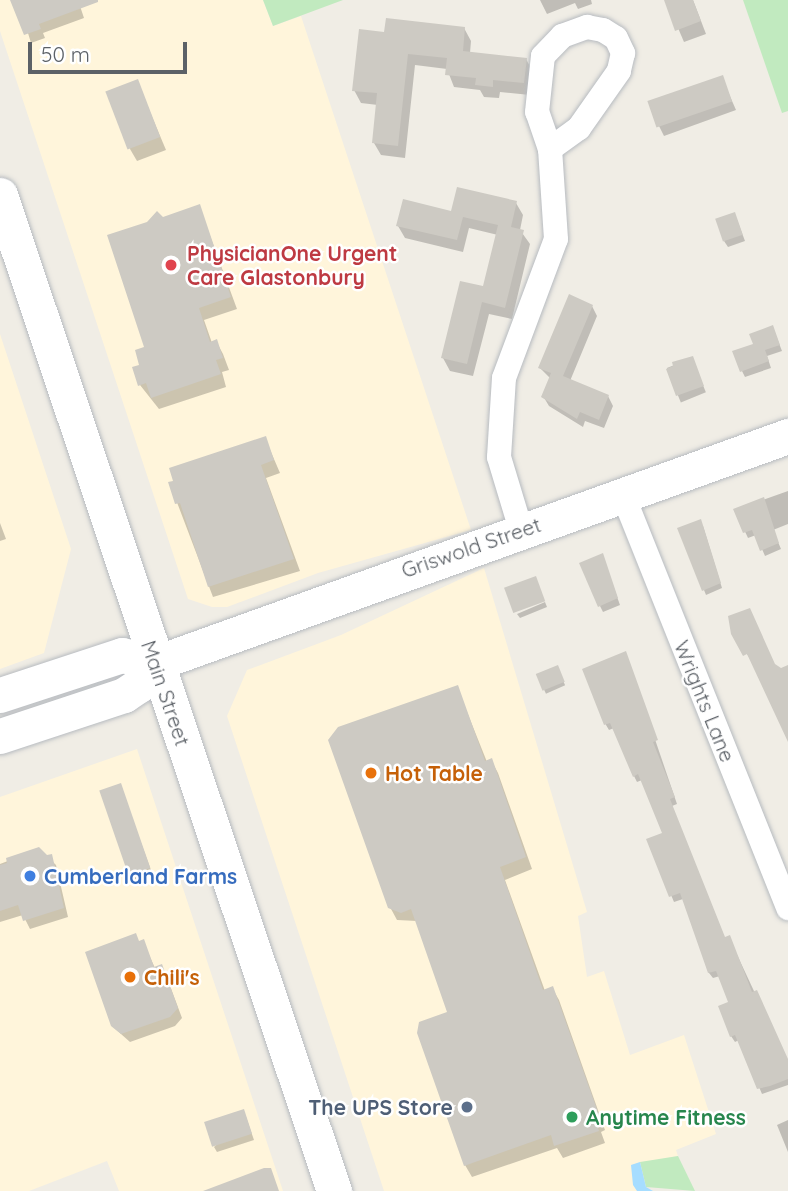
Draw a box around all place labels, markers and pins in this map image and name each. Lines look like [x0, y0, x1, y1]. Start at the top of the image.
place label: PhysicianOne Urgent Care Glastonbury [187, 240, 397, 290]
marker: PhysicianOne Urgent Care Glastonbury [161, 255, 181, 275]
place label: Hot Table [385, 760, 483, 786]
marker: Hot Table [363, 765, 379, 781]
place label: Cumberland Farms [44, 863, 237, 889]
marker: Cumberland Farms [22, 868, 38, 884]
place label: Chili's [144, 964, 200, 990]
marker: Chili's [122, 969, 138, 985]
place label: The UPS Store [308, 1094, 453, 1120]
marker: The UPS Store [459, 1099, 475, 1115]
place label: Anytime Fitness [586, 1104, 746, 1130]
marker: Anytime Fitness [564, 1109, 580, 1125]

